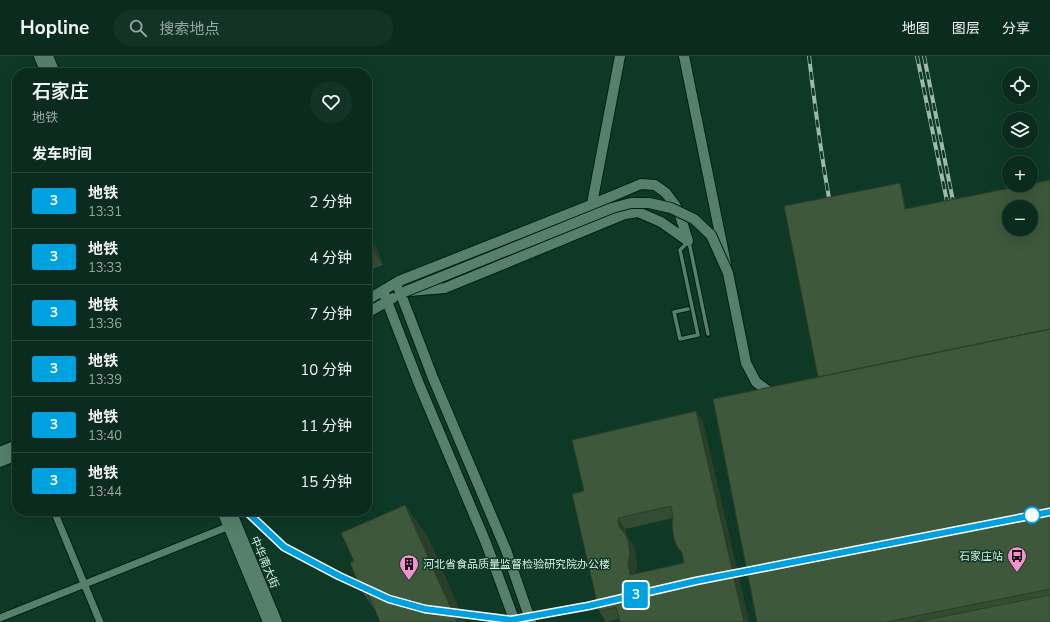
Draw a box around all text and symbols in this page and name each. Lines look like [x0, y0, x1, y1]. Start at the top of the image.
search box [113, 10, 393, 46]
text: Hopline [20, 15, 89, 41]
icon: search [127, 17, 149, 39]
text: 搜索地点 [159, 19, 219, 39]
text: 地图 [902, 19, 930, 38]
text: 图层 [952, 19, 980, 38]
text: 分享 [1002, 19, 1030, 38]
map controls [1002, 68, 1038, 236]
button: locate [1002, 68, 1038, 104]
text: 石家庄 [32, 79, 89, 105]
button: heart [310, 81, 352, 123]
text: 地铁 [32, 109, 58, 127]
button: layers [1002, 112, 1038, 148]
text: 发车时间 [32, 144, 92, 164]
button: + [1002, 156, 1038, 192]
text: 地铁 [88, 183, 118, 203]
text: 3 [50, 191, 58, 210]
text: 2 分钟 [309, 192, 352, 212]
button: − [1002, 200, 1038, 236]
text: 13:31 [88, 203, 122, 221]
text: 地铁 [88, 239, 118, 259]
text: 3 [50, 247, 58, 266]
text: 4 分钟 [309, 248, 352, 268]
text: 13:33 [88, 259, 122, 277]
text: 地铁 [88, 295, 118, 315]
text: 3 [50, 303, 58, 322]
text: 7 分钟 [309, 304, 352, 324]
text: 13:36 [88, 315, 122, 333]
text: 地铁 [88, 351, 118, 371]
text: 3 [50, 359, 58, 378]
text: 10 分钟 [300, 360, 352, 380]
text: 13:39 [88, 371, 122, 389]
text: 地铁 [88, 407, 118, 427]
text: 3 [50, 415, 58, 434]
text: 11 分钟 [300, 416, 352, 436]
text: 13:40 [88, 427, 122, 445]
text: 地铁 [88, 463, 118, 483]
text: 3 [50, 471, 58, 490]
text: 15 分钟 [300, 472, 352, 492]
text: 13:44 [88, 483, 122, 501]
unlabelled marker [1023, 506, 1041, 524]
street label: 中华南大街 [247, 534, 282, 590]
bus stop icon: 石家庄站 [1006, 545, 1028, 573]
place label: 石家庄站 [959, 549, 1003, 564]
building icon: 河北省食品质量监督检验研究院办公楼 [398, 553, 420, 581]
place label: 河北省食品质量监督检验研究院办公楼 [423, 557, 610, 572]
line badge: 3 [623, 582, 649, 608]
text: 3 [632, 585, 640, 604]

